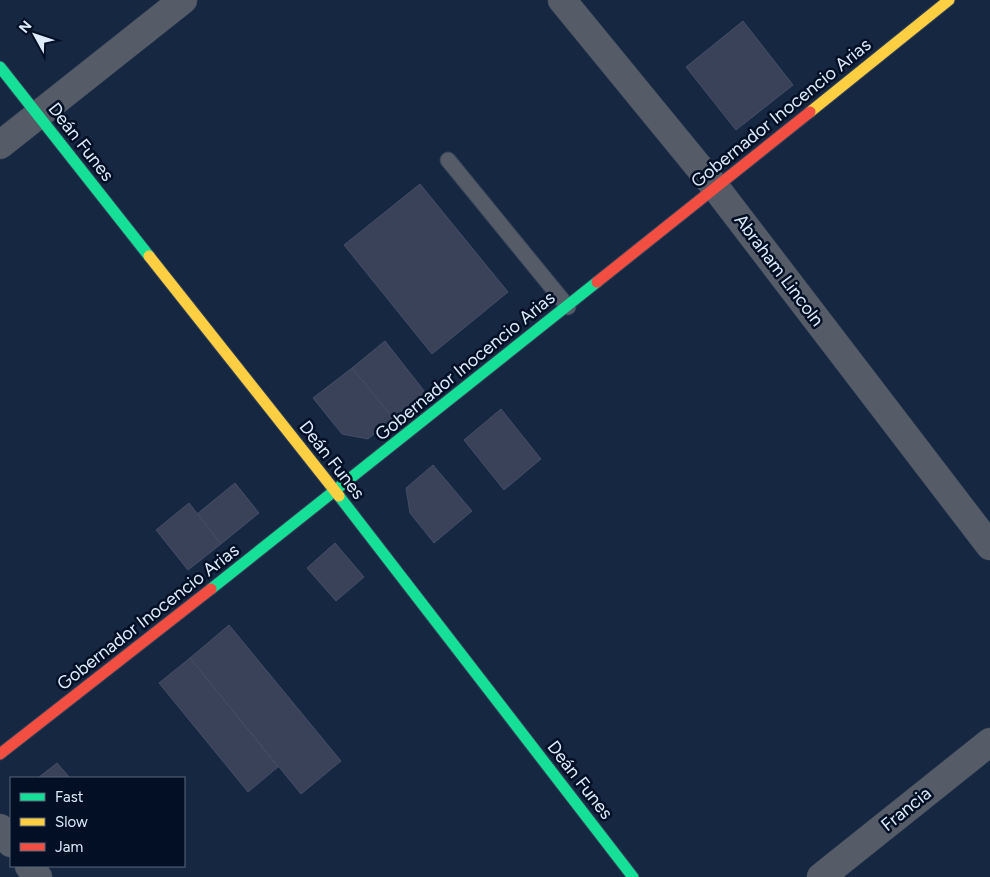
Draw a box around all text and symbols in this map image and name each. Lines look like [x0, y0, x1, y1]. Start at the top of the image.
north arrow [10, 10, 60, 60]
text: N [15, 17, 35, 37]
street label: Gobernador Inocencio Arias [687, 34, 875, 192]
street label: Deán Funes [43, 98, 119, 186]
street label: Abraham Lincoln [730, 210, 828, 330]
street label: Gobernador Inocencio Arias [371, 287, 559, 445]
street label: Deán Funes [294, 416, 370, 504]
street label: Gobernador Inocencio Arias [53, 539, 243, 695]
street label: Deán Funes [542, 736, 618, 824]
legend [10, 777, 185, 867]
street label: Francia [877, 782, 935, 836]
text: Fast [55, 788, 84, 806]
text: Slow [55, 813, 88, 831]
text: Jam [55, 838, 83, 856]

